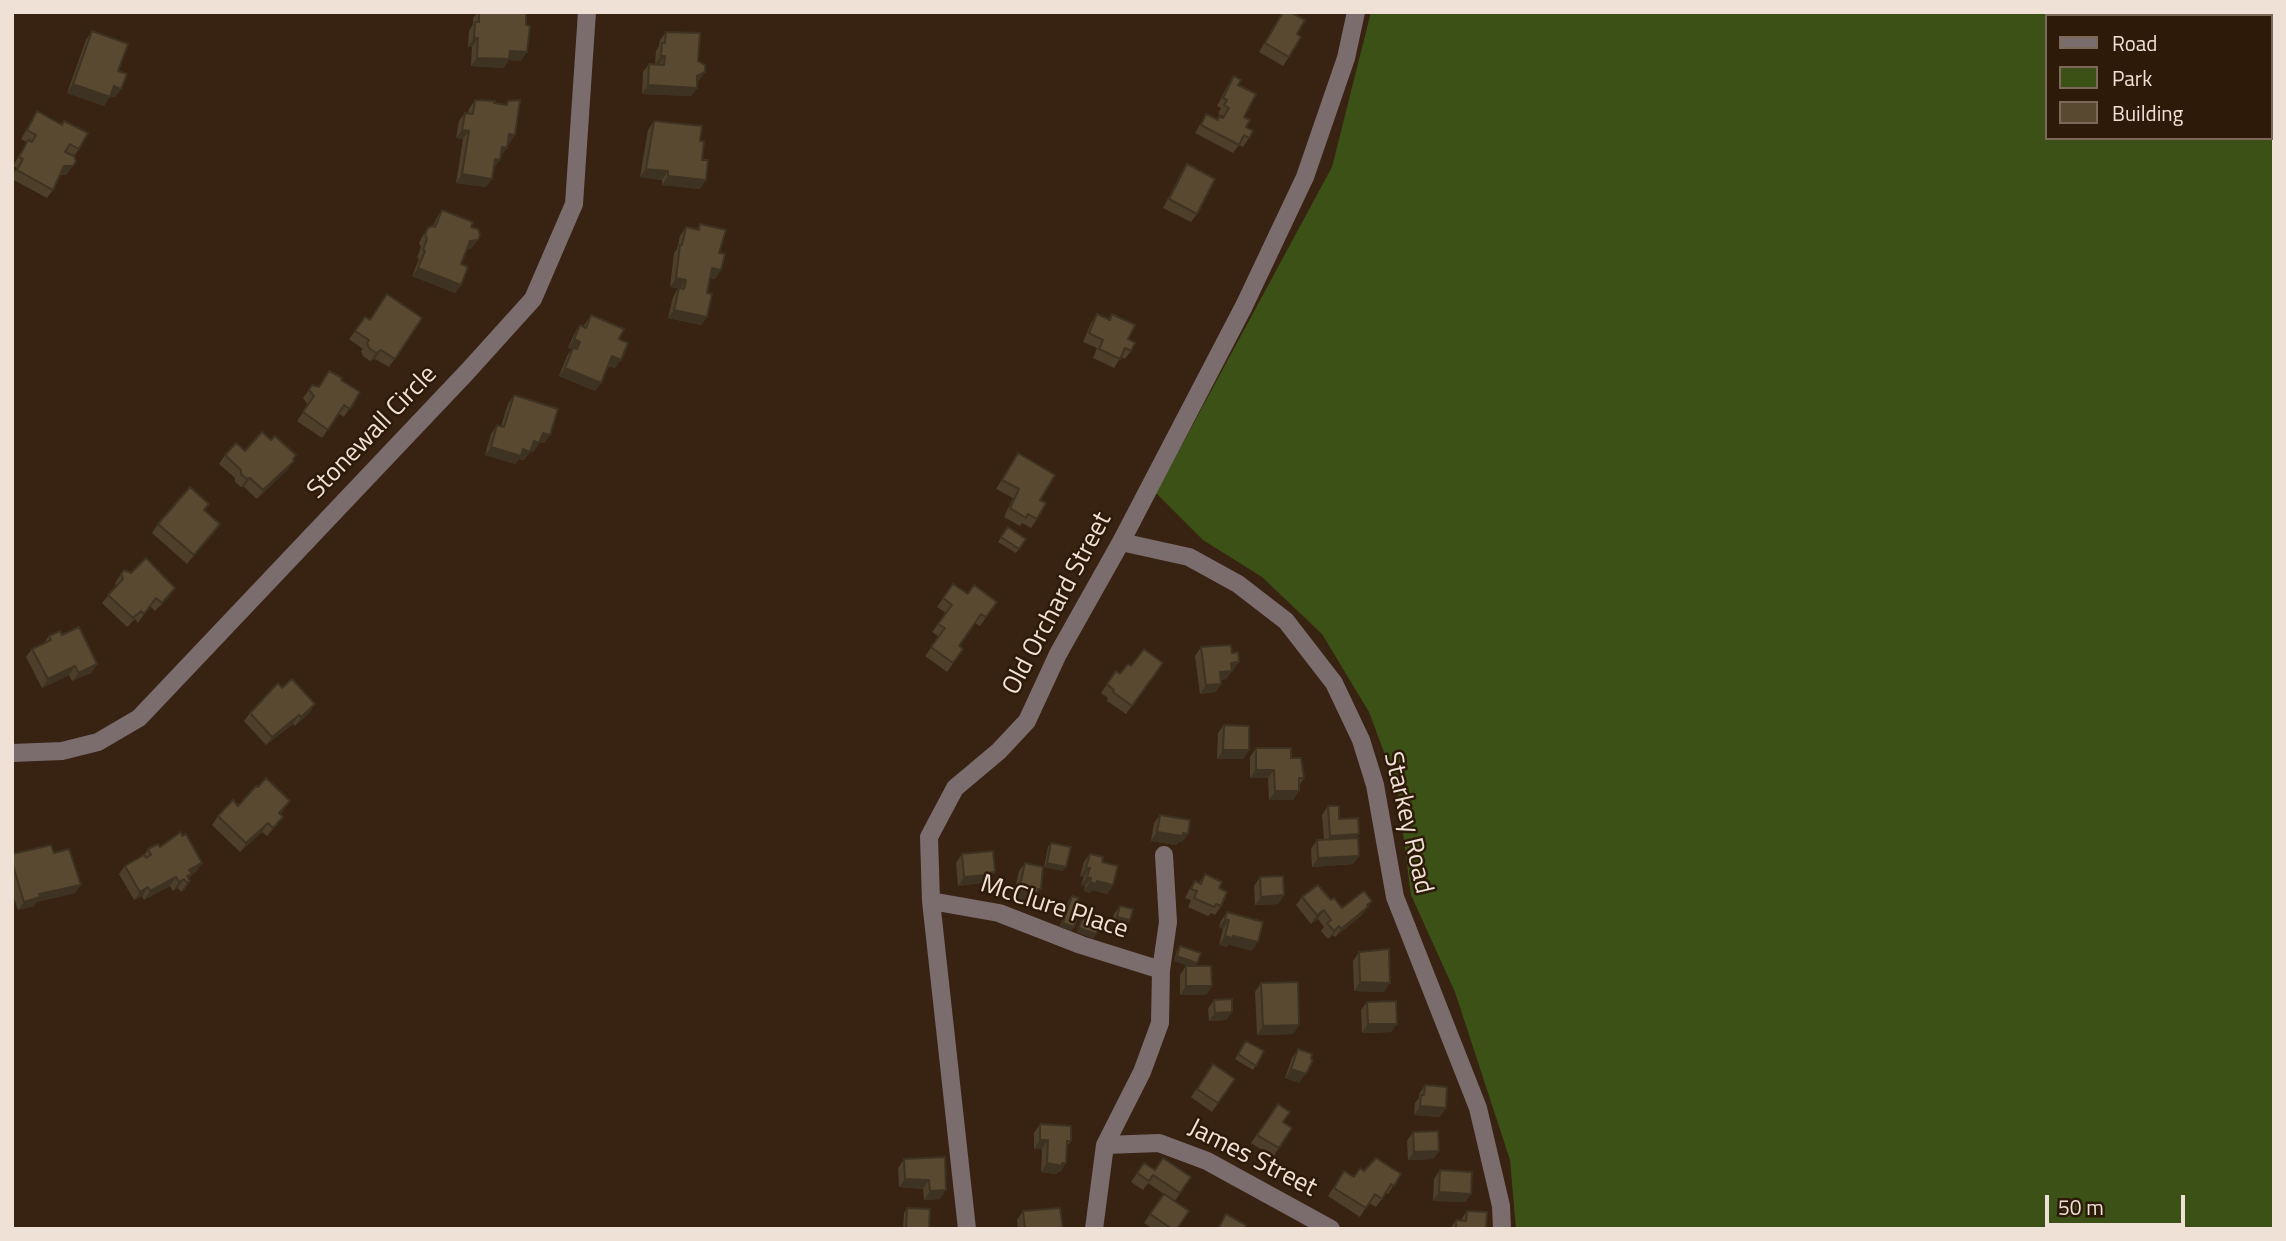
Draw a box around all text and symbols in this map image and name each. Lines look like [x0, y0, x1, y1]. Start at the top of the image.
legend [2044, 14, 2272, 140]
text: Road [2112, 27, 2157, 59]
text: Park [2112, 62, 2152, 94]
text: Building [2112, 97, 2183, 129]
street label: Stonewall Circle [302, 360, 444, 506]
street label: Old Orchard Street [997, 507, 1119, 701]
street label: Starkey Road [1376, 749, 1438, 897]
street label: McClure Place [976, 869, 1132, 947]
street label: James Street [1182, 1113, 1322, 1205]
scale bar [2048, 1182, 2188, 1226]
text: 50 m [2058, 1191, 2104, 1223]

